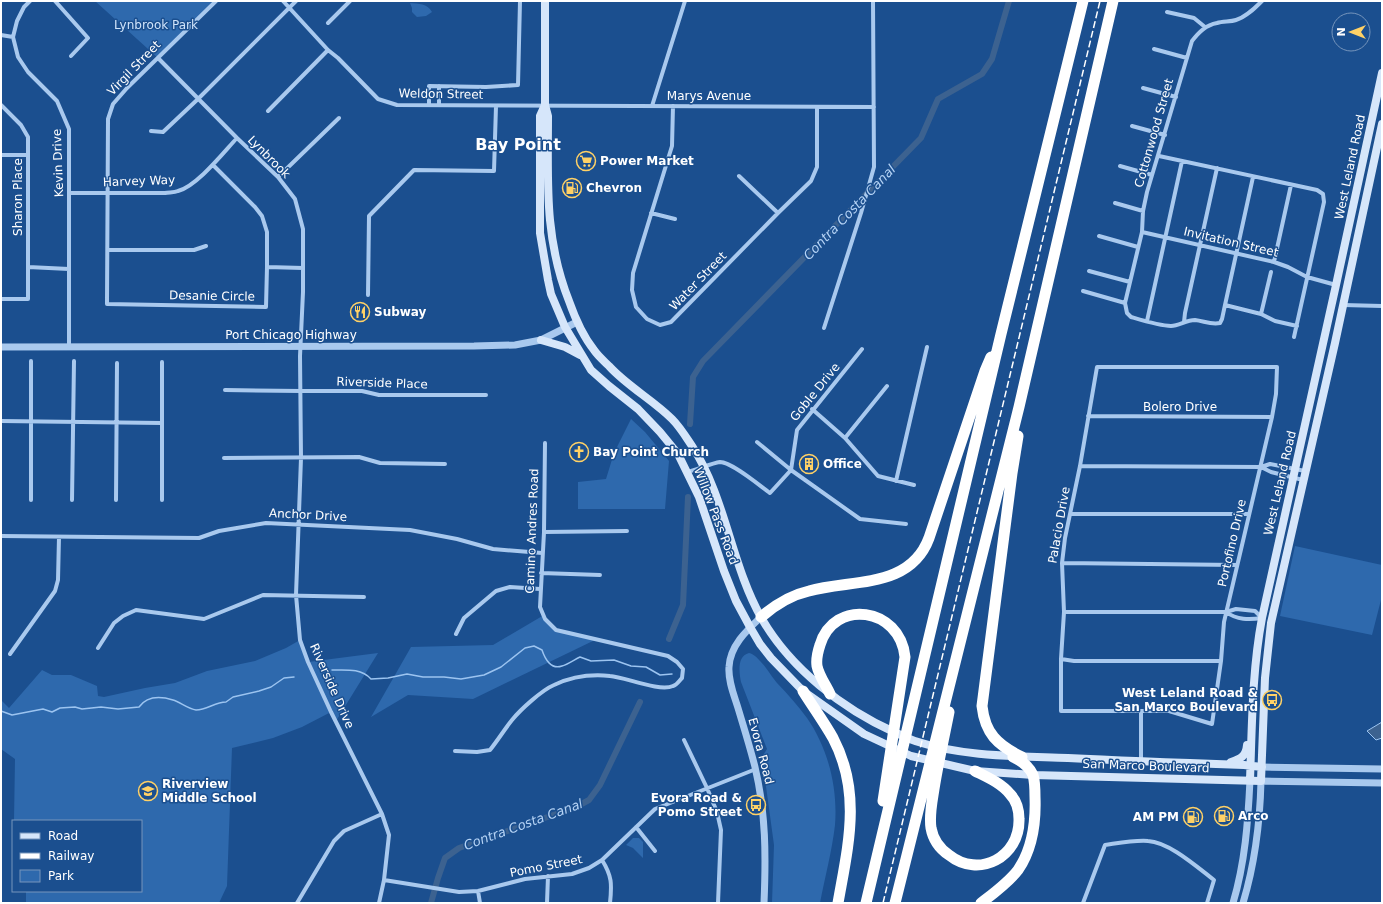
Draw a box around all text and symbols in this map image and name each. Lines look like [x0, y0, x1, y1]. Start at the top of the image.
north arrow [1331, 12, 1371, 52]
park label: Lynbrook Park [114, 18, 198, 32]
text: N [1335, 27, 1348, 37]
street label: Virgil Street [104, 38, 164, 98]
street label: Cottonwood Street [1132, 77, 1176, 189]
street label: Weldon Street [399, 86, 484, 102]
street label: Marys Avenue [667, 89, 751, 103]
street label: West Leland Road [1332, 113, 1368, 221]
street label: Kevin Drive [50, 129, 66, 197]
street label: Lynbrook [245, 133, 293, 181]
district label: Bay Point [475, 135, 561, 154]
supermarket icon: Power Market [575, 150, 597, 172]
place label: Power Market [600, 154, 694, 168]
street label: Sharon Place [11, 158, 25, 236]
water label: Contra Costa Canal [800, 162, 899, 263]
street label: Harvey Way [103, 173, 175, 189]
fuel station icon: Chevron [561, 177, 583, 199]
place label: Chevron [586, 181, 642, 195]
street label: Invitation Street [1182, 224, 1280, 260]
street label: Water Street [667, 249, 730, 313]
street label: Desanie Circle [169, 288, 255, 304]
restaurant icon: Subway [349, 301, 371, 323]
place label: Subway [374, 305, 427, 319]
street label: Port Chicago Highway [225, 328, 357, 342]
street label: Goble Drive [787, 360, 843, 424]
street label: Riverside Place [336, 374, 428, 392]
street label: Bolero Drive [1143, 400, 1217, 414]
street label: West Leland Road [1261, 429, 1299, 537]
church icon: Bay Point Church [568, 441, 590, 463]
place label: Bay Point Church [593, 445, 709, 459]
building icon: Office [798, 453, 820, 475]
place label: Office [823, 457, 862, 471]
street label: Willow Pass Road [691, 465, 741, 567]
street label: Camino Andres Road [523, 468, 541, 594]
street label: Palacio Drive [1045, 485, 1073, 565]
street label: Portofino Drive [1215, 498, 1249, 588]
street label: Anchor Drive [269, 506, 347, 524]
street label: Riverside Drive [307, 641, 357, 731]
place label: West Leland Road & San Marco Boulevard [1114, 686, 1258, 714]
bus stop icon: West Leland Road & San Marco Boulevard [1261, 689, 1283, 711]
street label: Evora Road [745, 716, 777, 786]
street label: San Marco Boulevard [1082, 757, 1210, 775]
place label: Riverview Middle School [162, 777, 257, 805]
school or university icon: Riverview Middle School [137, 780, 159, 802]
place label: Evora Road & Pomo Street [651, 791, 742, 819]
bus stop icon: Evora Road & Pomo Street [745, 794, 767, 816]
water label: Contra Costa Canal [462, 796, 585, 853]
fuel station icon: Arco [1213, 805, 1235, 827]
fuel station icon: AM PM [1182, 806, 1204, 828]
place label: Arco [1238, 809, 1269, 823]
place label: AM PM [1133, 810, 1179, 824]
legend [12, 820, 142, 892]
text: Road [48, 829, 78, 843]
text: Railway [48, 849, 94, 863]
street label: Pomo Street [509, 852, 584, 880]
text: Park [48, 869, 74, 883]

